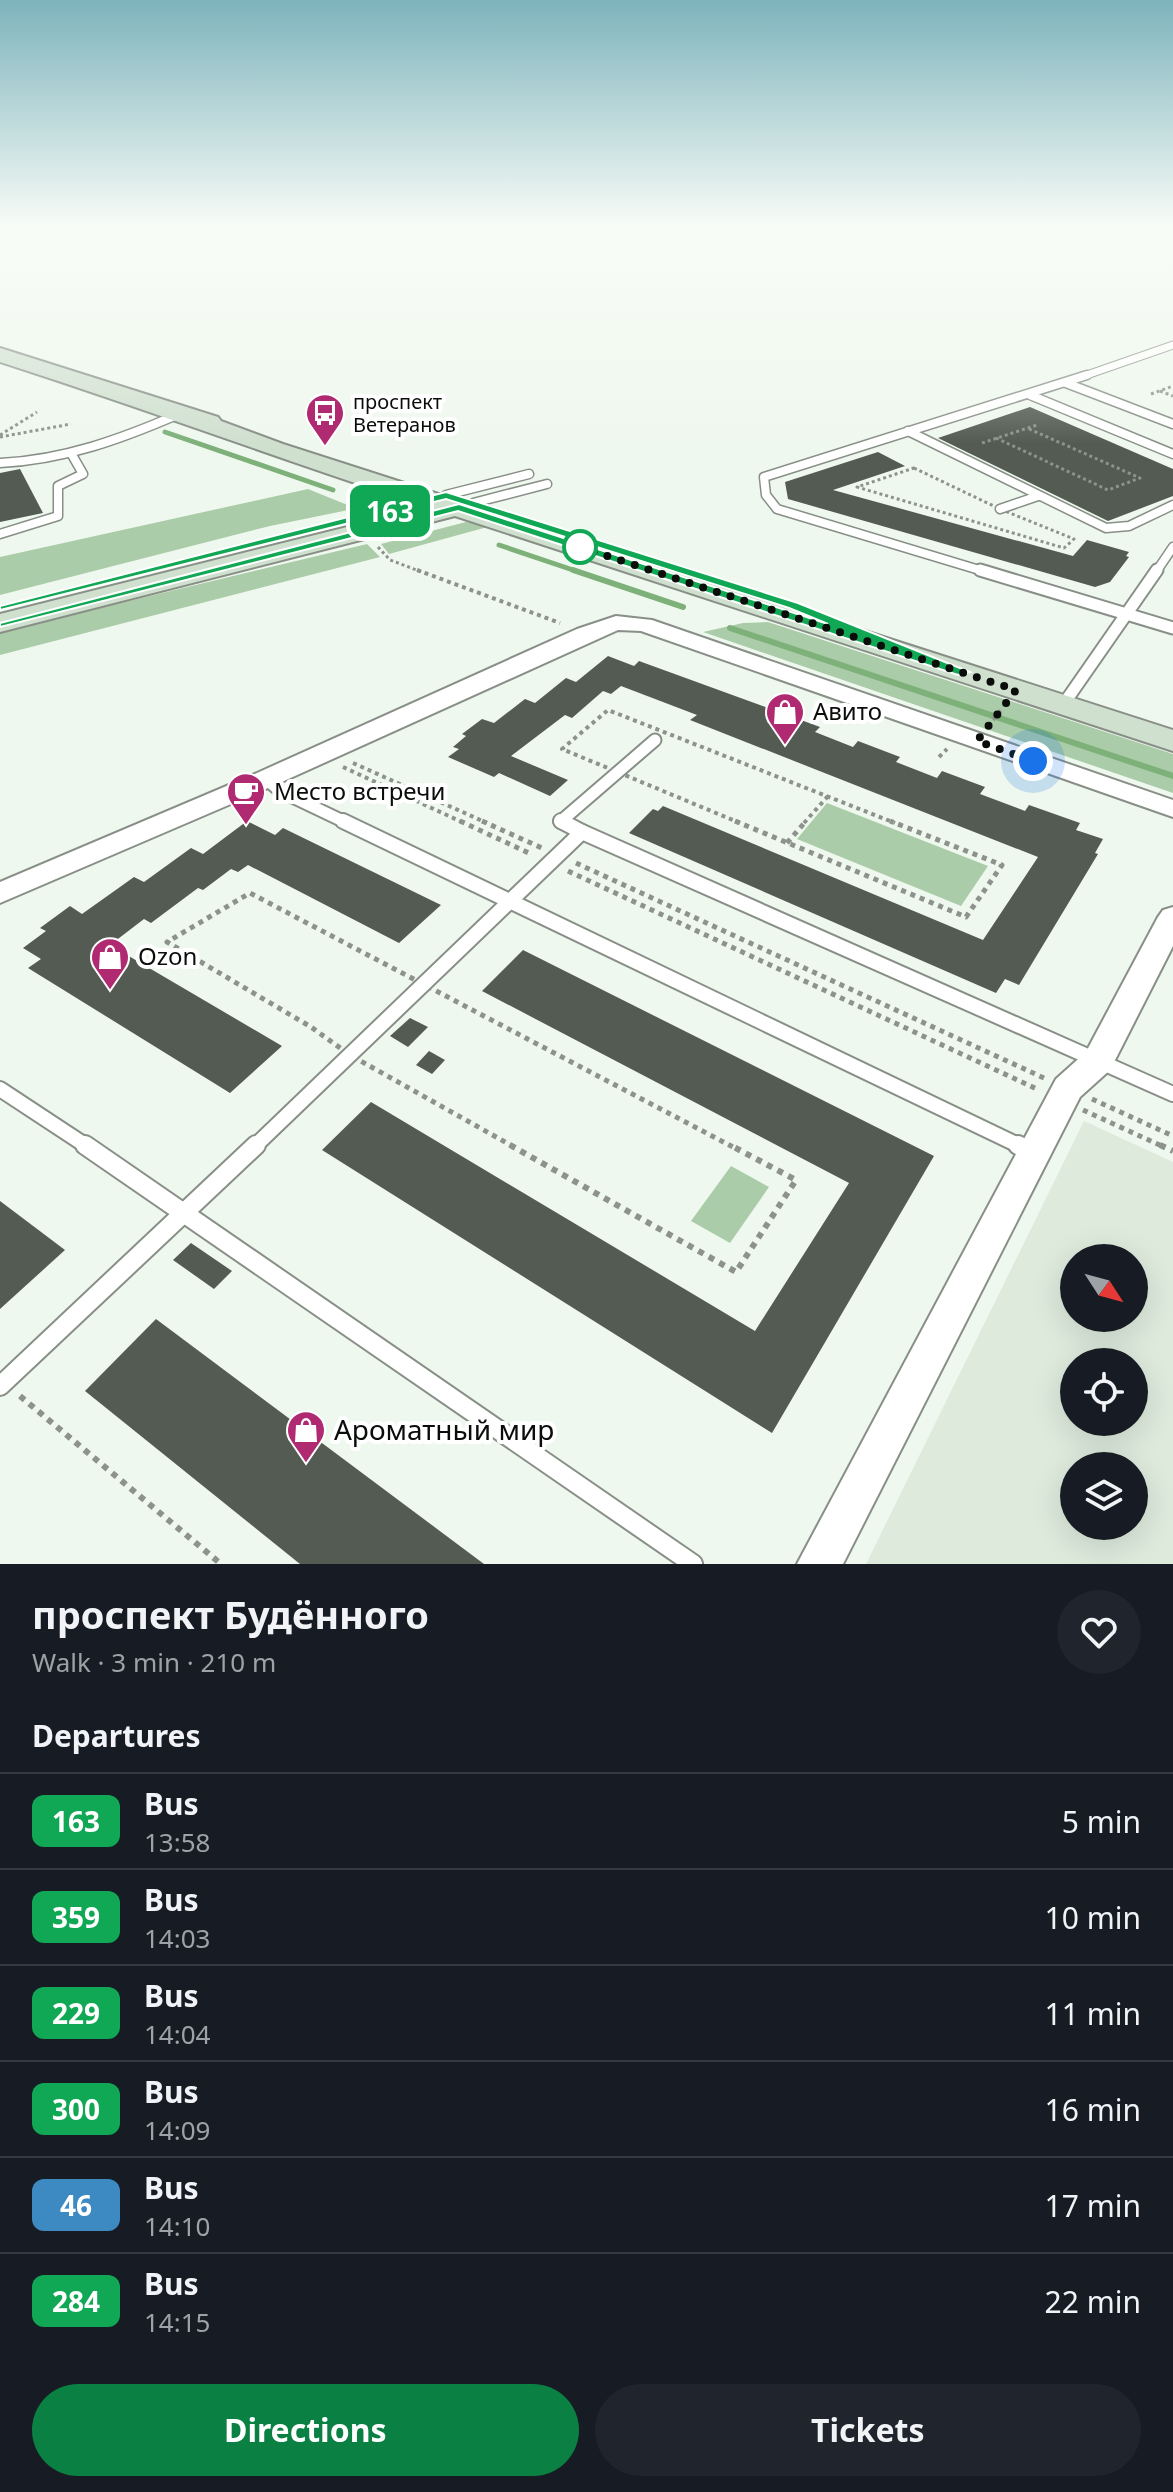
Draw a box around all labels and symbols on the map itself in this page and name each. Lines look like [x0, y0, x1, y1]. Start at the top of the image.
place label: проспект Ветеранов [353, 388, 456, 438]
bus stop icon: проспект Ветеранов [304, 392, 346, 447]
line badge: 163 [344, 485, 436, 537]
unlabelled marker [563, 530, 597, 564]
shop icon: Авито [764, 691, 806, 746]
place label: Авито [813, 694, 882, 727]
your location [1013, 741, 1053, 781]
cafe icon: Место встречи [225, 771, 267, 826]
place label: Место встречи [274, 774, 445, 807]
shop icon: Ozon [89, 936, 131, 991]
place label: Ozon [138, 939, 197, 972]
north arrow [1060, 1244, 1148, 1332]
shop icon: Ароматный мир [285, 1409, 327, 1464]
place label: Ароматный мир [334, 1410, 554, 1448]

